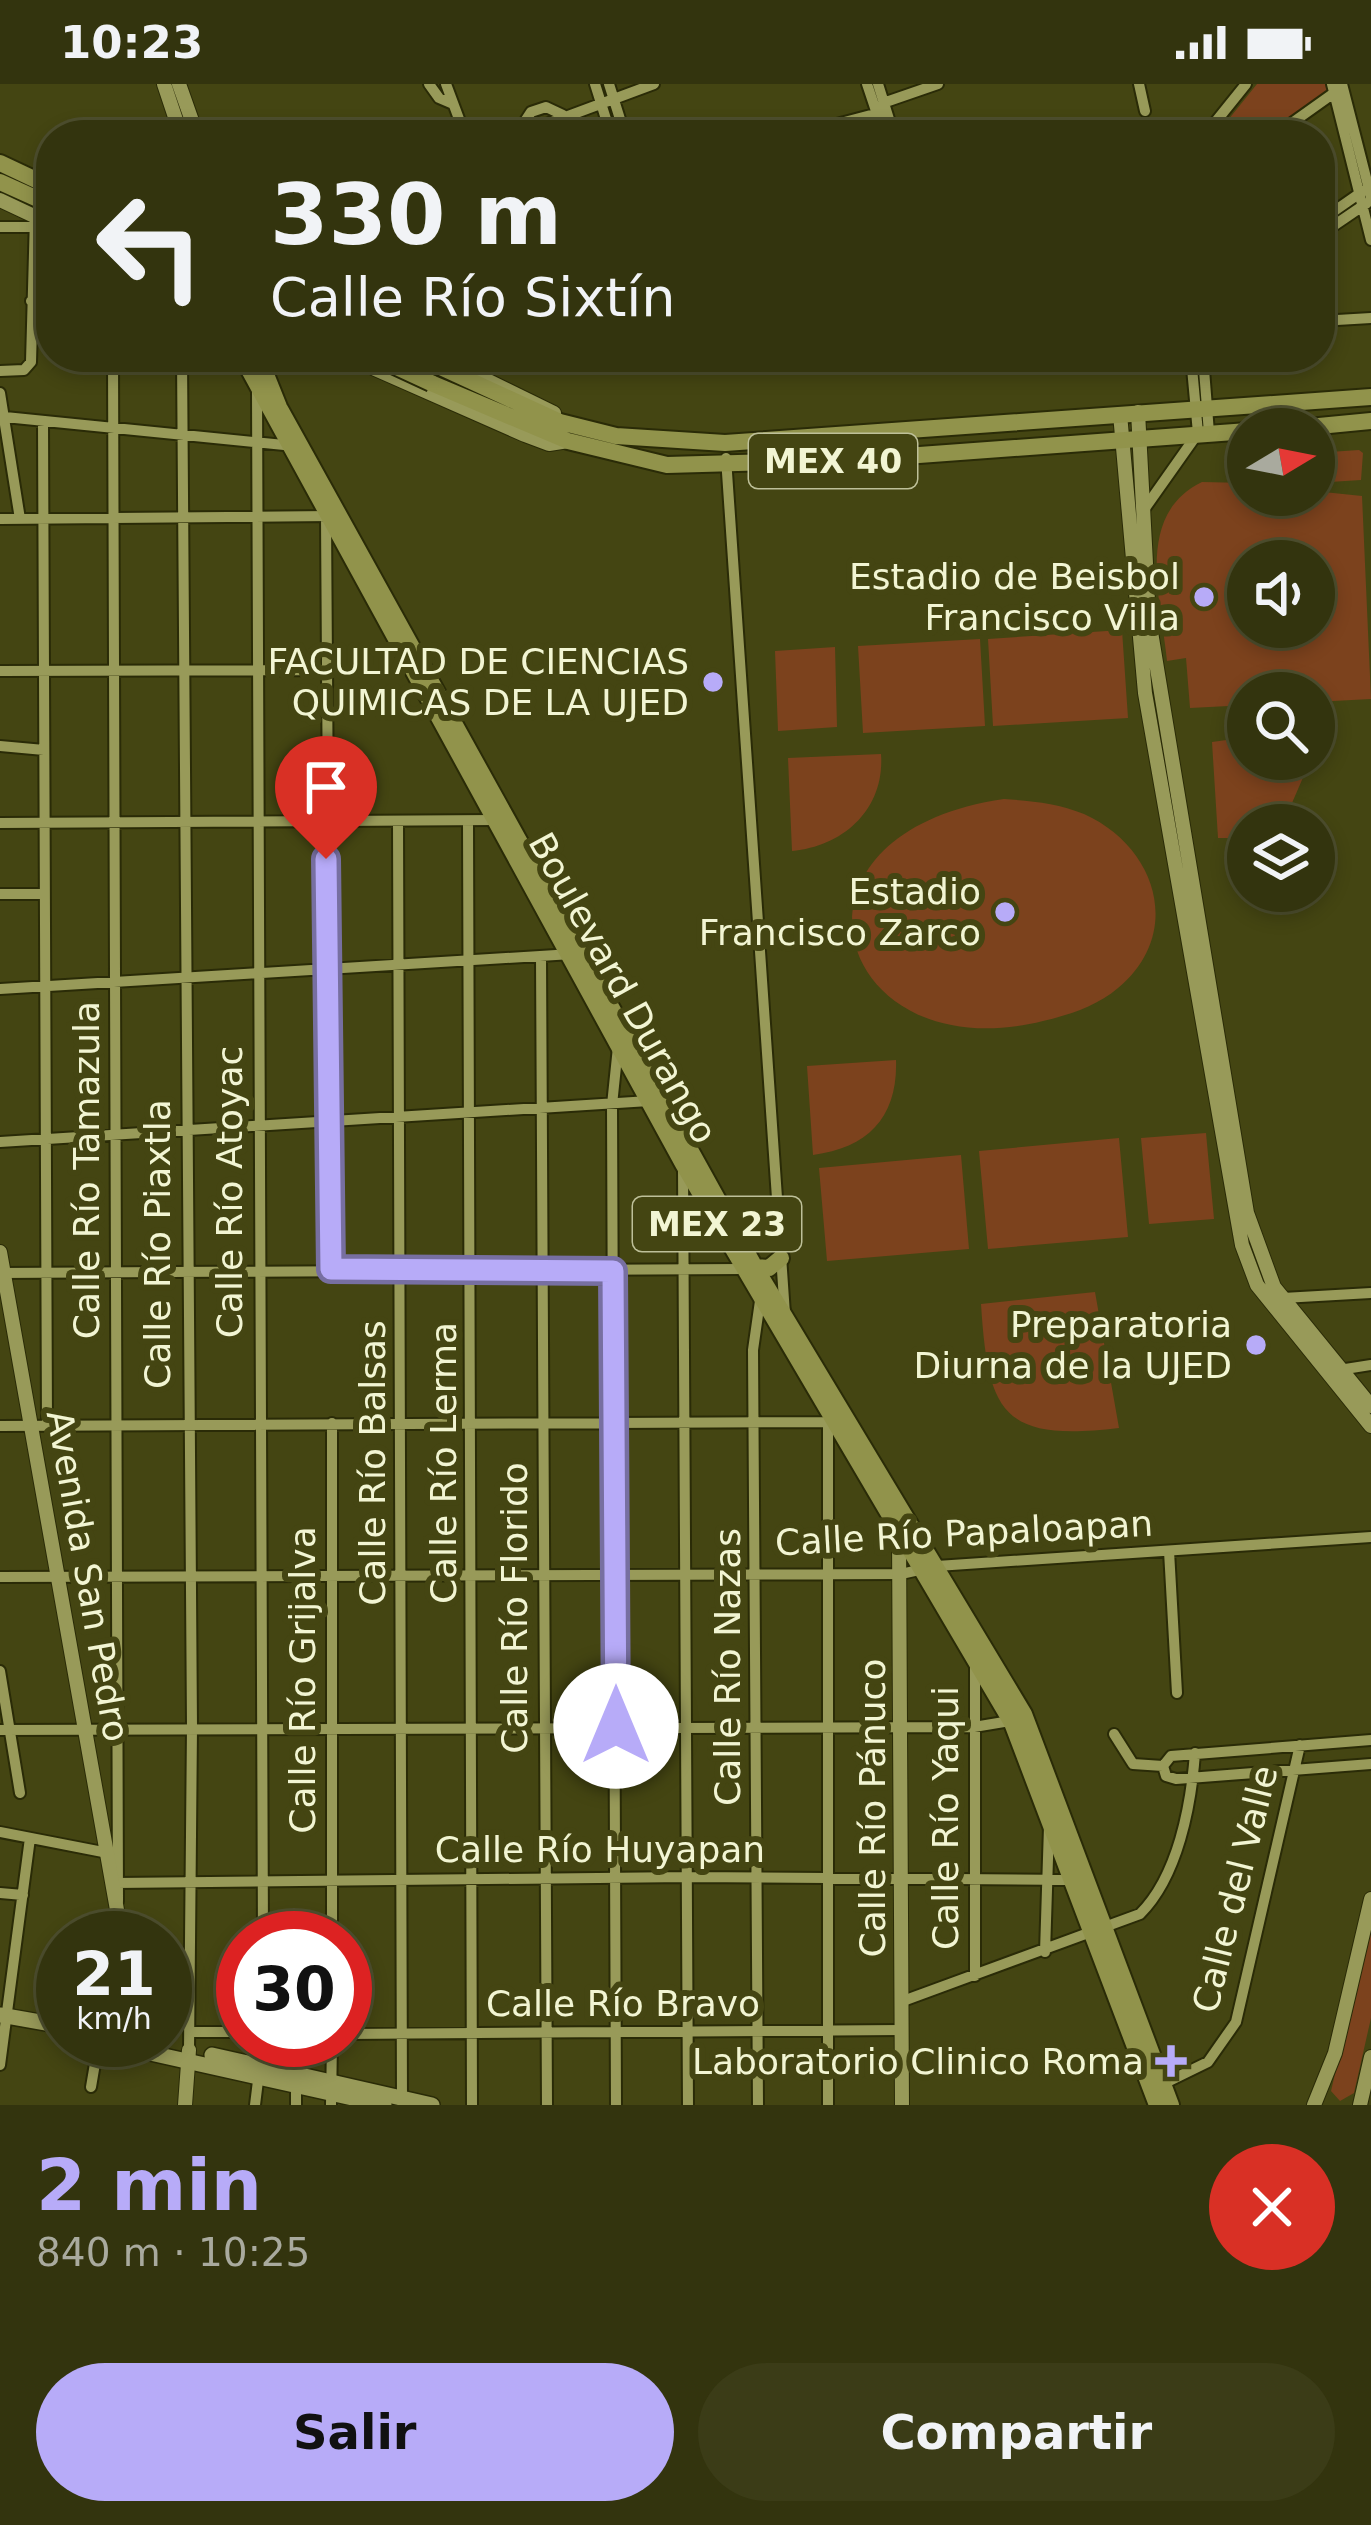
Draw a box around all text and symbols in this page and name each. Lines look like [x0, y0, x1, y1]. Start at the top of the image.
text: 10:23 [60, 16, 203, 69]
text: 330 m [270, 166, 562, 264]
icon: left [72, 168, 228, 324]
text: Calle Río Sixtín [270, 266, 676, 329]
north arrow [1227, 408, 1335, 516]
map controls [1227, 408, 1335, 912]
road number: MEX 40 [749, 434, 917, 488]
button: sound [1227, 540, 1335, 648]
place label: Estadio de Beisbol Francisco Villa [849, 556, 1180, 638]
marker: Estadio de Beisbol Francisco Villa [1191, 584, 1217, 610]
place label: FACULTAD DE CIENCIAS QUIMICAS DE LA UJED [267, 641, 689, 723]
marker: FACULTAD DE CIENCIAS QUIMICAS DE LA UJED [700, 669, 726, 695]
button: search [1227, 672, 1335, 780]
pin [275, 736, 377, 859]
icon: arrive [293, 754, 359, 820]
button: layers [1227, 804, 1335, 912]
street label: Boulevard Durango [521, 826, 725, 1150]
place label: Estadio Francisco Zarco [699, 871, 981, 953]
marker: Estadio Francisco Zarco [992, 899, 1018, 925]
street label: Calle Río Tamazula [66, 1001, 107, 1339]
street label: Calle Río Atoyac [209, 1046, 250, 1338]
street label: Calle Río Piaxtla [137, 1099, 178, 1389]
road number: MEX 23 [633, 1197, 801, 1251]
place label: Preparatoria Diurna de la UJED [914, 1304, 1232, 1386]
street label: Calle Río Balsas [352, 1320, 393, 1606]
street label: Calle Río Lerma [423, 1322, 464, 1604]
marker: Preparatoria Diurna de la UJED [1243, 1332, 1269, 1358]
street label: Avenida San Pedro [39, 1407, 137, 1745]
street label: Calle Río Florido [494, 1462, 535, 1754]
street label: Calle Río Papaloapan [774, 1503, 1154, 1563]
street label: Calle Río Grijalva [282, 1526, 323, 1834]
street label: Calle Río Nazas [707, 1528, 748, 1806]
street label: Calle Río Pánuco [852, 1659, 893, 1957]
position arrow [553, 1663, 679, 1789]
street label: Calle Río Yaqui [925, 1686, 966, 1950]
street label: Calle del Valle [1184, 1761, 1286, 2017]
street label: Calle Río Huyapan [435, 1829, 765, 1870]
speed limit sign: 30 [216, 1911, 372, 2067]
text: 21 [72, 1939, 156, 2009]
street label: Calle Río Bravo [486, 1983, 760, 2024]
text: km/h [76, 2001, 152, 2036]
place label: Laboratorio Clinico Roma [692, 2041, 1144, 2082]
marker: Laboratorio Clinico Roma [1155, 2045, 1187, 2077]
text: 2 min [36, 2143, 262, 2227]
button: close [1209, 2144, 1335, 2270]
text: 840 m · 10:25 [36, 2230, 310, 2275]
button: Salir [36, 2363, 674, 2501]
button: Compartir [698, 2363, 1335, 2501]

